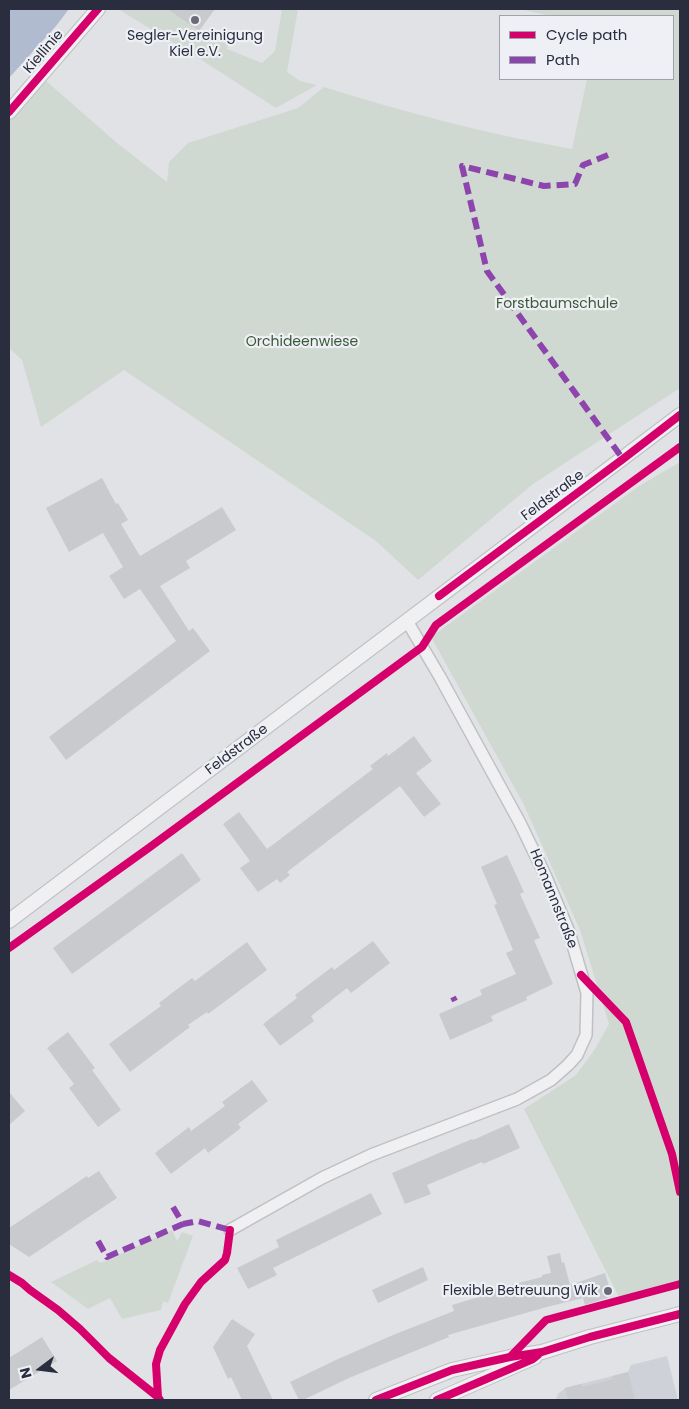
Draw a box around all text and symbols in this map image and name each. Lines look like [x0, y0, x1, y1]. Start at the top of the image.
marker: Segler-Vereinigung Kiel e.V. [189, 14, 201, 26]
legend [499, 15, 674, 80]
text: Cycle path [546, 24, 627, 45]
street label: Kiellinie [21, 27, 67, 77]
place label: Segler-Vereinigung Kiel e.V. [127, 28, 263, 60]
text: Path [546, 49, 580, 70]
park label: Forstbaumschule [496, 296, 618, 312]
park label: Orchideenwiese [246, 334, 358, 350]
street label: Feldstraße [518, 467, 588, 525]
street label: Feldstraße [202, 721, 272, 779]
street label: Homannstraße [525, 847, 581, 951]
place label: Flexible Betreuung Wik [443, 1283, 598, 1299]
marker: Flexible Betreuung Wik [602, 1285, 614, 1297]
north arrow [15, 1344, 65, 1394]
text: N [14, 1365, 37, 1381]

